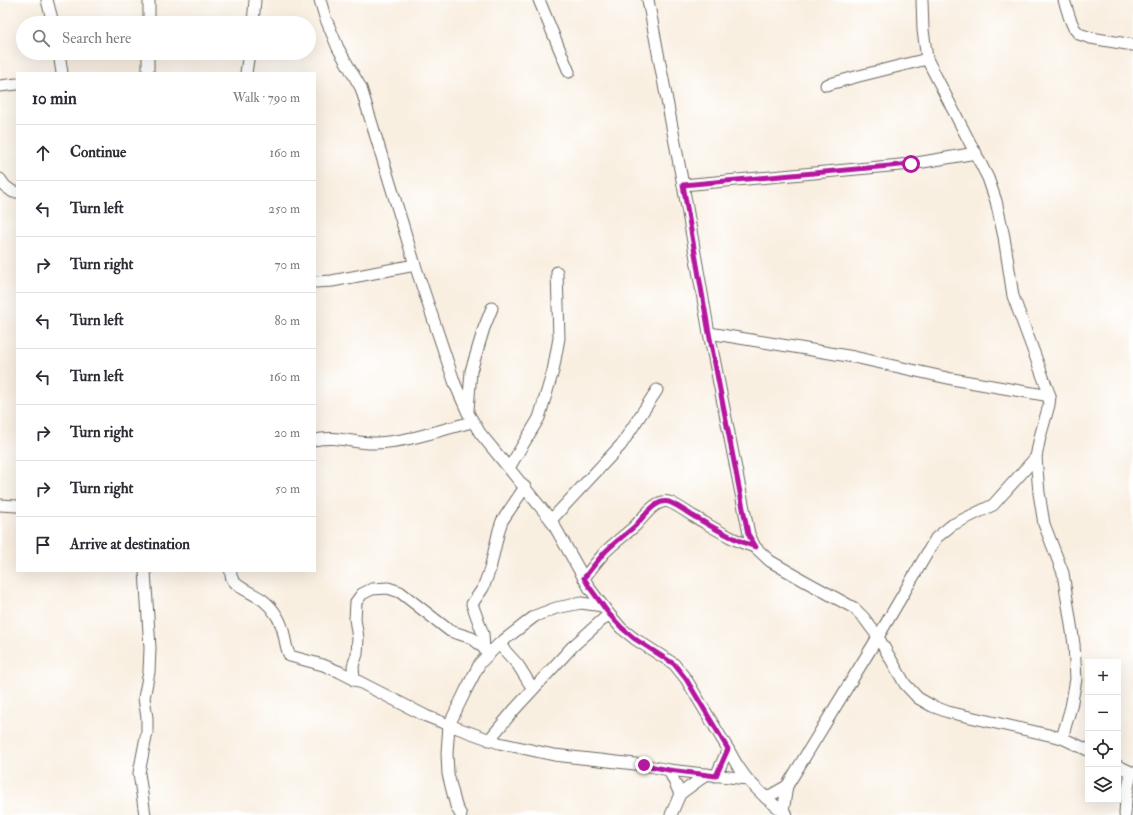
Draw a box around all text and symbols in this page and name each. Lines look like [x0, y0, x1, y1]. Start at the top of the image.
search box [16, 16, 316, 60]
icon: search [30, 27, 52, 49]
text: Search here [62, 29, 131, 48]
text: 10 min [32, 88, 77, 109]
text: Walk · 790 m [233, 90, 300, 106]
icon: ahead [32, 142, 54, 164]
text: Continue [70, 143, 126, 162]
text: 160 m [269, 145, 300, 161]
route start [902, 155, 920, 173]
icon: left [32, 198, 54, 220]
text: Turn left [70, 199, 124, 218]
text: 250 m [268, 201, 300, 217]
icon: right [32, 254, 54, 276]
text: Turn right [70, 255, 133, 274]
text: 70 m [275, 257, 300, 273]
icon: left [32, 310, 54, 332]
text: Turn left [70, 311, 124, 330]
text: 80 m [274, 313, 300, 329]
icon: left [32, 366, 54, 388]
text: Turn left [70, 367, 124, 386]
text: 160 m [269, 369, 300, 385]
icon: right [32, 422, 54, 444]
text: Turn right [70, 423, 133, 442]
text: 20 m [274, 425, 300, 441]
icon: right [32, 478, 54, 500]
text: Turn right [70, 479, 133, 498]
text: 50 m [275, 481, 300, 497]
icon: arrive [32, 534, 54, 556]
text: Arrive at destination [70, 535, 190, 554]
map controls [1085, 659, 1121, 803]
button: + [1085, 659, 1121, 695]
button: − [1085, 695, 1121, 731]
button: locate [1085, 731, 1121, 767]
route end [635, 756, 653, 774]
button: layers [1085, 767, 1121, 803]

